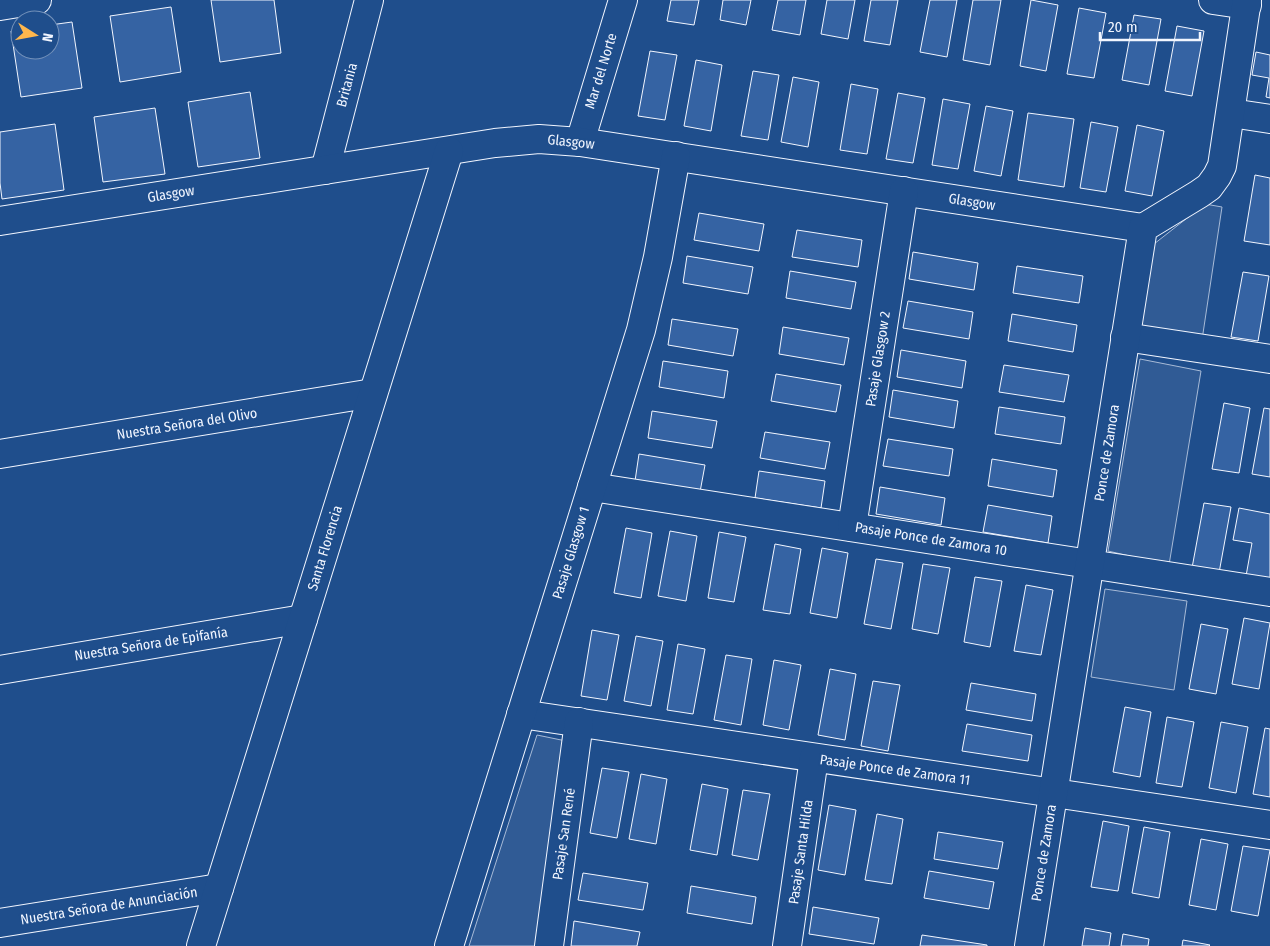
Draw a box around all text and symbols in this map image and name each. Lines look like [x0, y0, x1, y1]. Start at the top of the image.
north arrow [10, 10, 60, 60]
scale bar [1100, 10, 1200, 42]
text: 20 m [1108, 18, 1138, 36]
street label: Mar del Norte [581, 31, 621, 111]
text: N [38, 32, 56, 43]
street label: Britania [333, 61, 361, 109]
street label: Glasgow [547, 131, 595, 153]
street label: Glasgow [146, 182, 196, 206]
street label: Glasgow [947, 190, 997, 214]
street label: Pasaje Glasgow 2 [862, 310, 894, 408]
street label: Ponce de Zamora [1091, 403, 1123, 503]
street label: Nuestra Señora del Olivo [116, 404, 258, 444]
street label: Santa Florencia [304, 503, 346, 593]
street label: Pasaje Glasgow 1 [549, 505, 593, 601]
street label: Pasaje Ponce de Zamora 10 [854, 519, 1008, 559]
street label: Nuestra Señora de Epifanía [73, 623, 229, 665]
street label: Pasaje Ponce de Zamora 11 [819, 751, 971, 789]
street label: Pasaje San René [549, 787, 579, 881]
street label: Pasaje Santa Hilda [785, 798, 817, 905]
street label: Ponce de Zamora [1028, 803, 1060, 903]
street label: Nuestra Señora de Anunciación [19, 884, 199, 928]

